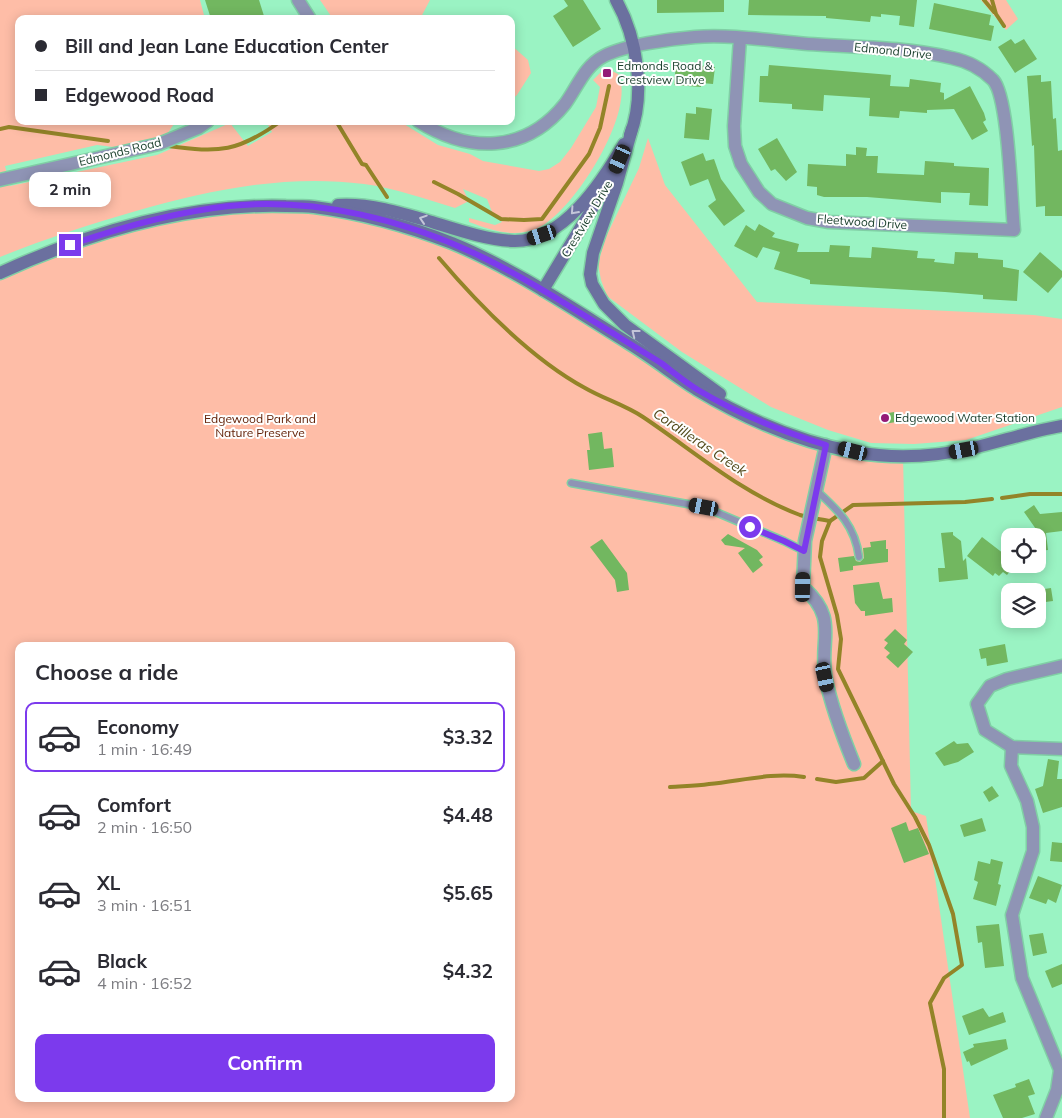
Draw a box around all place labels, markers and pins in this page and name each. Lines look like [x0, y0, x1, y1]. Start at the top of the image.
place label: Edmonds Road & Crestview Drive [617, 58, 713, 87]
marker: Edmonds Road & Crestview Drive [601, 67, 613, 79]
place label: Edgewood Water Station [895, 410, 1035, 425]
marker: Edgewood Water Station [879, 412, 891, 424]

